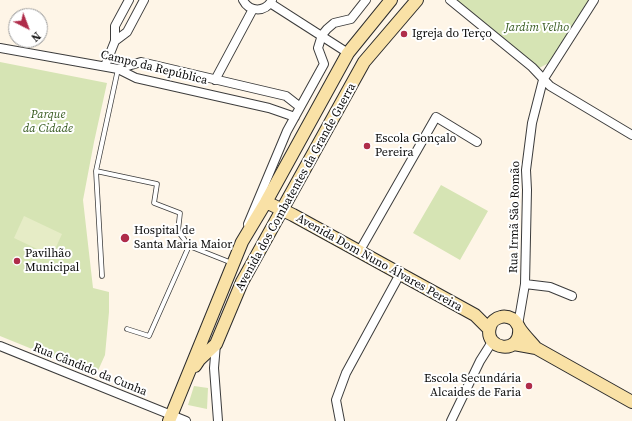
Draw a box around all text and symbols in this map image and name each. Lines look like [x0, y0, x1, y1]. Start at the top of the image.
north arrow [8, 8, 48, 48]
park label: Jardim Velho [505, 21, 569, 35]
place label: Igreja do Terço [412, 27, 492, 41]
text: N [28, 28, 44, 45]
marker: Igreja do Terço [399, 29, 409, 39]
street label: Campo da República [99, 48, 209, 88]
street label: Avenida dos Combatentes da Grande Guerra [233, 81, 359, 293]
park label: Parque da Cidade [23, 108, 73, 136]
place label: Escola Gonçalo Pereira [375, 132, 456, 160]
marker: Escola Gonçalo Pereira [362, 141, 372, 151]
street label: Rua Irmã São Romão [507, 161, 523, 273]
street label: Avenida Dom Nuno Álvares Pereira [293, 211, 465, 315]
place label: Hospital de Santa Maria Maior [134, 224, 232, 252]
marker: Hospital de Santa Maria Maior [119, 232, 131, 244]
place label: Pavilhão Municipal [25, 247, 79, 275]
marker: Pavilhão Municipal [12, 256, 22, 266]
street label: Rua Cândido da Cunha [31, 341, 149, 399]
place label: Escola Secundária Alcaides de Faria [424, 372, 521, 400]
marker: Escola Secundária Alcaides de Faria [524, 381, 534, 391]

